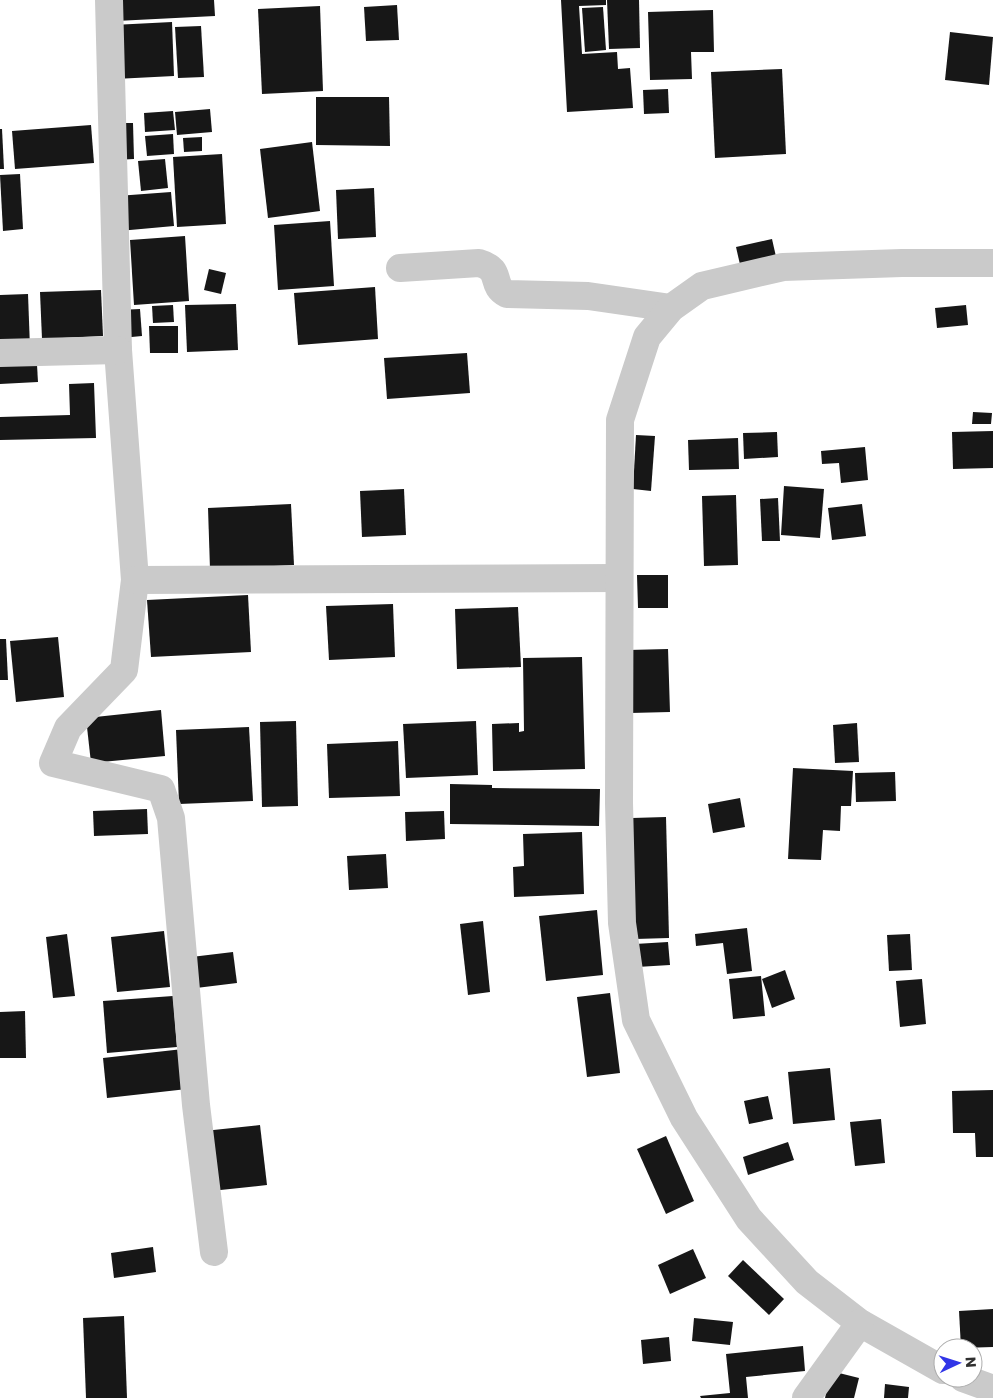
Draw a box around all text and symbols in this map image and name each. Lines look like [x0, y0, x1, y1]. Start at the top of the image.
north arrow [933, 1338, 983, 1388]
text: N [961, 1356, 981, 1368]

